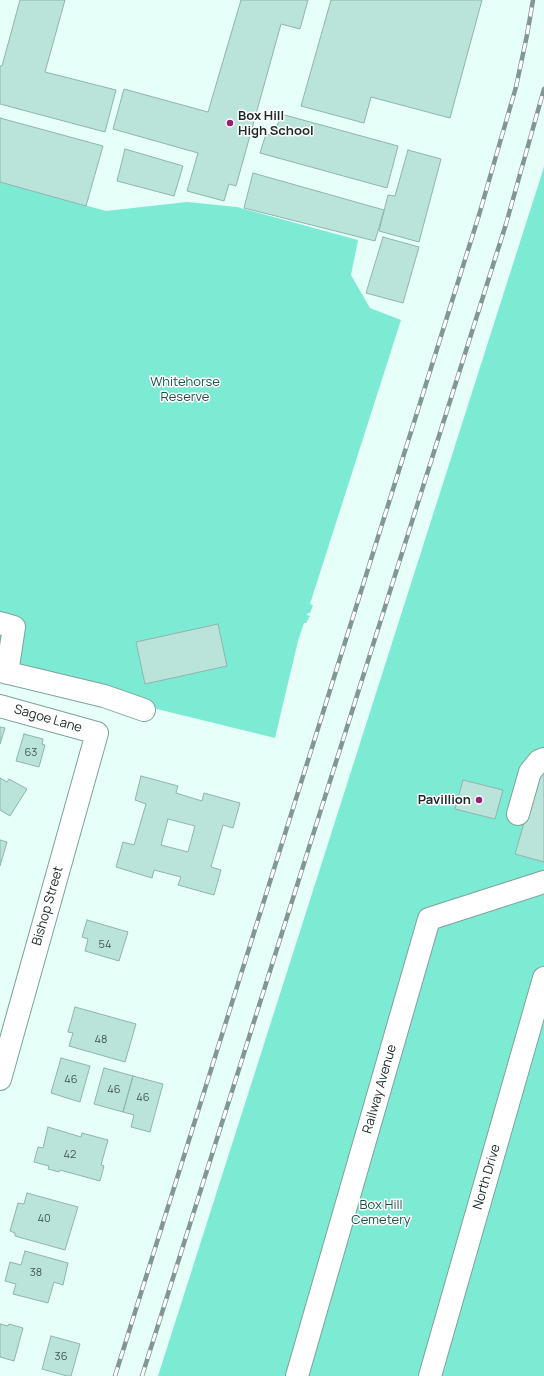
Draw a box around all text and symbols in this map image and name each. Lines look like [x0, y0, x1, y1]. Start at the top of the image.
place label: Box Hill High School [238, 108, 314, 139]
marker: Box Hill High School [225, 118, 235, 128]
park label: Whitehorse Reserve [150, 374, 220, 405]
street label: Sagoe Lane [12, 702, 84, 736]
house number: 63 [25, 746, 37, 760]
place label: Pavillion [418, 792, 471, 808]
marker: Pavillion [474, 795, 484, 805]
street label: Bishop Street [29, 865, 67, 947]
house number: 54 [99, 938, 111, 952]
house number: 48 [95, 1033, 107, 1047]
street label: Railway Avenue [360, 1043, 400, 1135]
house number: 46 [64, 1073, 78, 1087]
house number: 46 [107, 1083, 121, 1097]
house number: 46 [136, 1091, 150, 1105]
street label: North Drive [470, 1143, 504, 1211]
house number: 42 [64, 1148, 76, 1162]
park label: Box Hill Cemetery [351, 1197, 411, 1228]
house number: 40 [37, 1212, 51, 1226]
house number: 38 [30, 1266, 42, 1280]
house number: 36 [55, 1350, 67, 1364]

